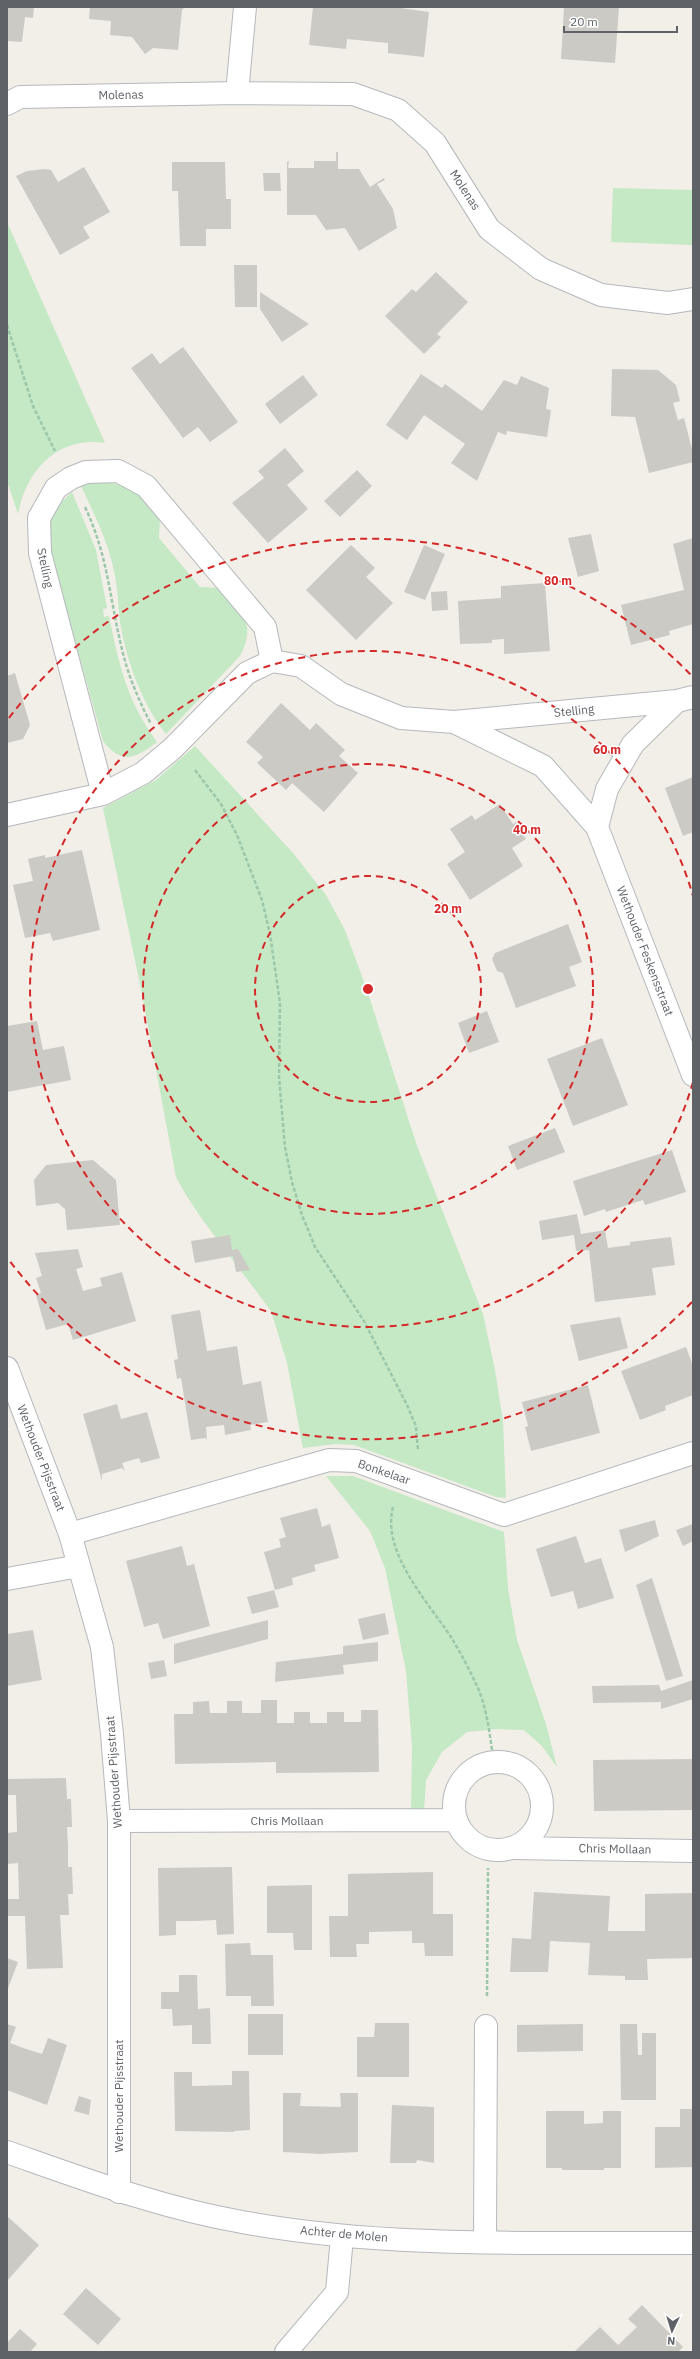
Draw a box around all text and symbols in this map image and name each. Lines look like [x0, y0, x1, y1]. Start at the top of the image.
scale bar [564, 8, 677, 34]
text: 20 m [570, 14, 598, 29]
street label: Molenas [98, 87, 144, 102]
street label: Molenas [447, 167, 484, 213]
street label: Stelling [34, 547, 57, 590]
text: 80 m [544, 573, 572, 588]
street label: Stelling [553, 701, 595, 720]
text: 60 m [593, 742, 621, 757]
text: 40 m [513, 822, 541, 837]
street label: Wethouder Feskensstraat [614, 884, 677, 1018]
text: 20 m [434, 901, 462, 916]
centre of rings [361, 982, 375, 996]
street label: Wethouder Pijsstraat [14, 1402, 69, 1513]
street label: Bonkelaar [356, 1456, 413, 1488]
street label: Wethouder Pijsstraat [102, 1715, 125, 1829]
street label: Chris Mollaan [251, 1813, 323, 1828]
street label: Chris Mollaan [578, 1840, 652, 1857]
street label: Wethouder Pijsstraat [111, 2040, 126, 2152]
street label: Achter de Molen [300, 2222, 389, 2245]
north arrow [652, 2311, 692, 2351]
text: N [667, 2334, 676, 2348]

